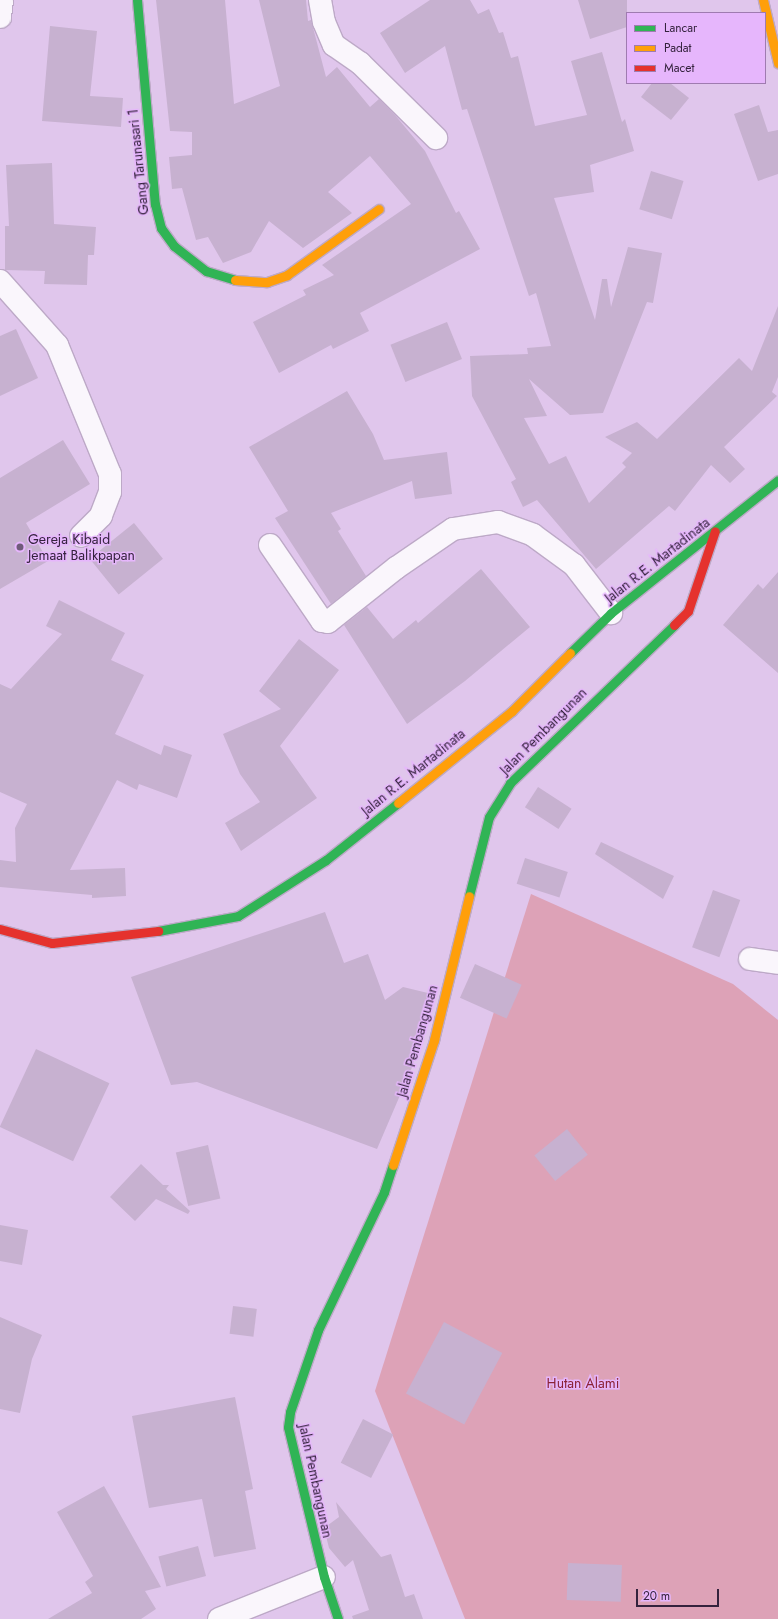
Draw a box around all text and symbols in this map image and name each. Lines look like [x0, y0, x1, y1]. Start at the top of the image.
legend [626, 12, 766, 84]
text: Lancar [664, 19, 697, 37]
text: Padat [664, 39, 691, 57]
text: Macet [664, 59, 694, 77]
street label: Gang Tarunasari 1 [124, 108, 152, 216]
street label: Jalan R.E. Martadinata [601, 514, 713, 606]
place label: Gereja Kibaid Jemaat Balikpapan [28, 531, 135, 564]
marker: Gereja Kibaid Jemaat Balikpapan [15, 542, 25, 552]
street label: Jalan Pembangunan [496, 684, 590, 778]
street label: Jalan R.E. Martadinata [358, 725, 468, 819]
street label: Jalan Pembangunan [393, 983, 441, 1099]
park label: Hutan Alami [547, 1375, 619, 1391]
street label: Jalan Pembangunan [296, 1423, 336, 1539]
scale bar [638, 1581, 721, 1607]
text: 20 m [643, 1587, 670, 1605]

